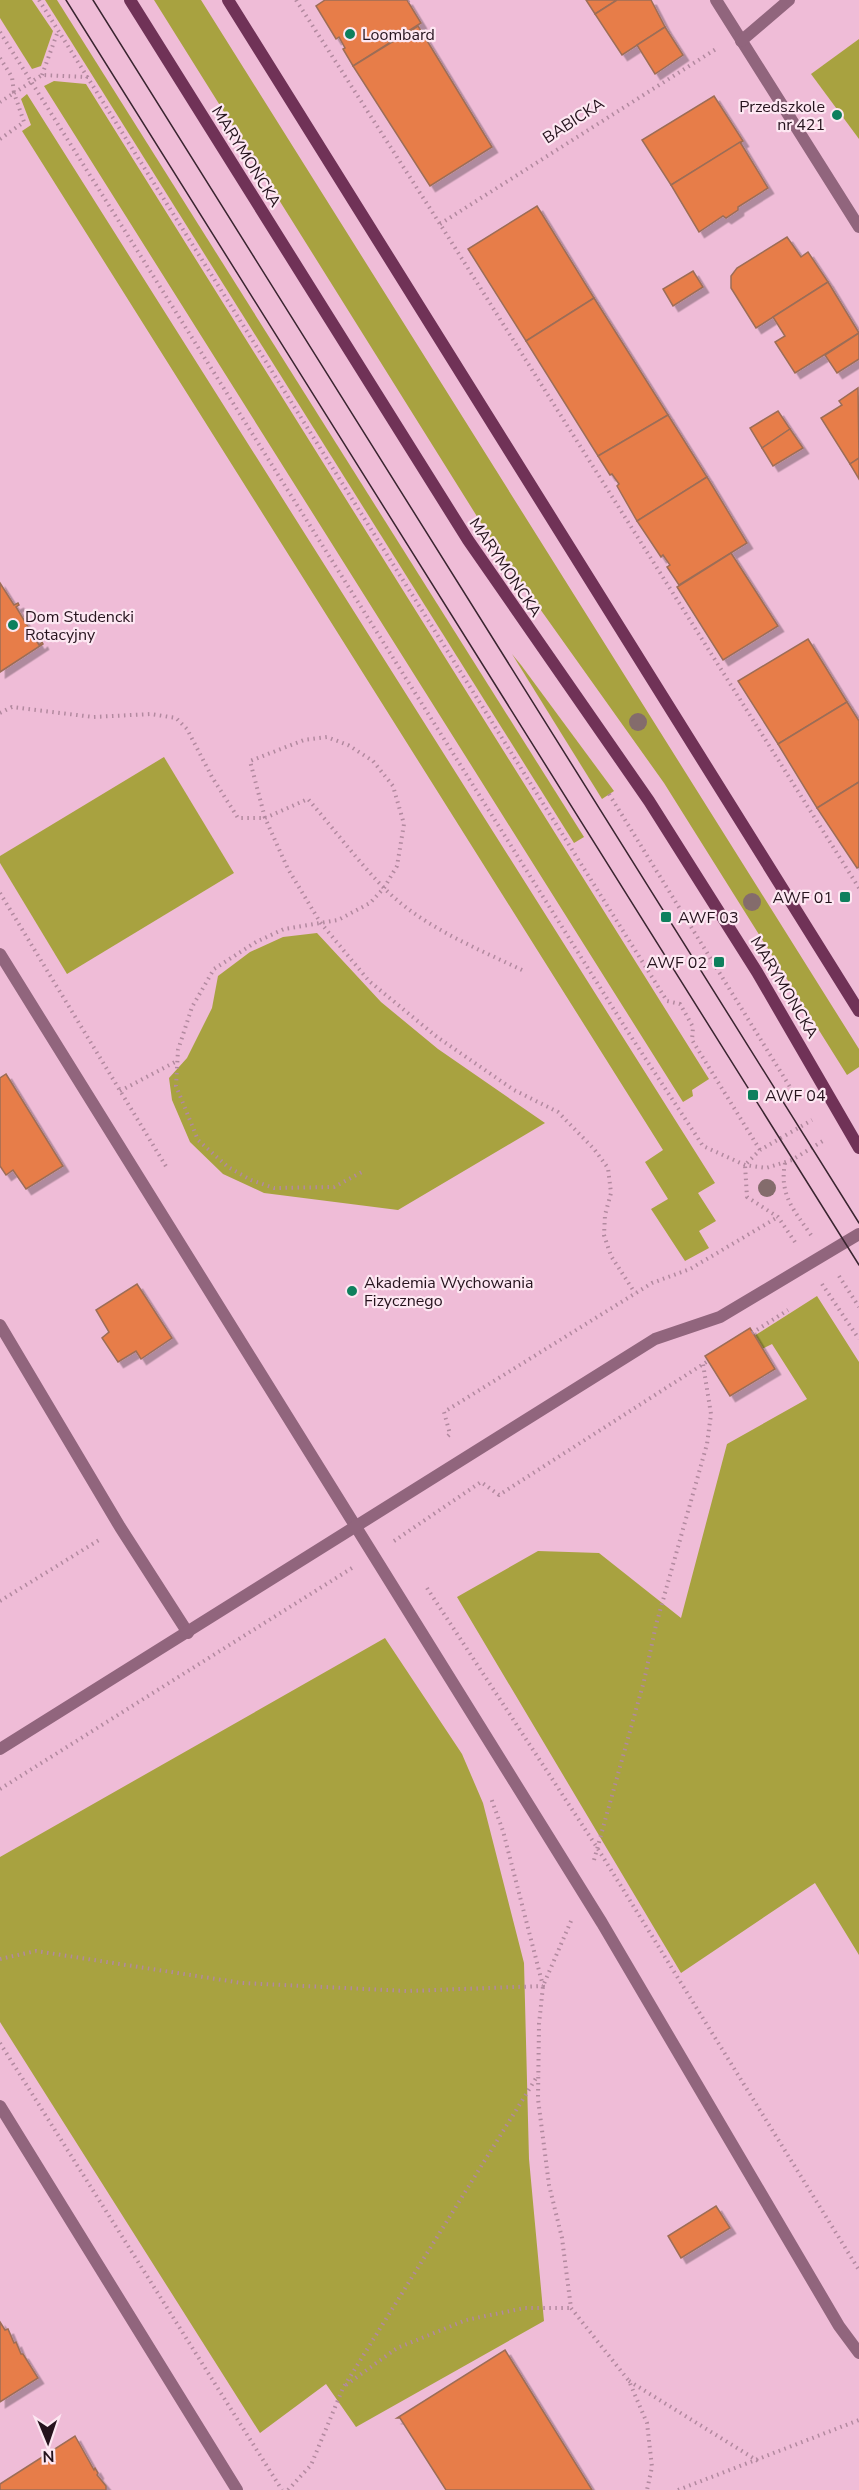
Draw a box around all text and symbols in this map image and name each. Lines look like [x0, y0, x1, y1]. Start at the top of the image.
place label: Loombard [362, 24, 435, 46]
marker: Loombard [343, 27, 357, 41]
street label: BABICKA [539, 93, 609, 149]
place label: Przedszkole nr 421 [739, 96, 825, 136]
street label: MARYMONCKA [206, 102, 286, 212]
marker: Przedszkole nr 421 [830, 108, 844, 122]
street label: MARYMONCKA [464, 514, 547, 622]
place label: Dom Studencki Rotacyjny [25, 606, 134, 646]
marker: Dom Studencki Rotacyjny [6, 618, 20, 632]
place label: AWF 01 [773, 887, 833, 909]
marker: AWF 01 [838, 890, 852, 904]
place label: AWF 03 [678, 907, 739, 929]
marker: AWF 03 [659, 910, 673, 924]
street label: MARYMONCKA [745, 932, 823, 1043]
place label: AWF 02 [647, 952, 707, 974]
marker: AWF 02 [712, 955, 726, 969]
place label: AWF 04 [765, 1085, 826, 1107]
marker: AWF 04 [746, 1088, 760, 1102]
place label: Akademia Wychowania Fizycznego [364, 1272, 534, 1312]
marker: Akademia Wychowania Fizycznego [345, 1284, 359, 1298]
north arrow [18, 2412, 78, 2472]
text: N [42, 2445, 55, 2467]

